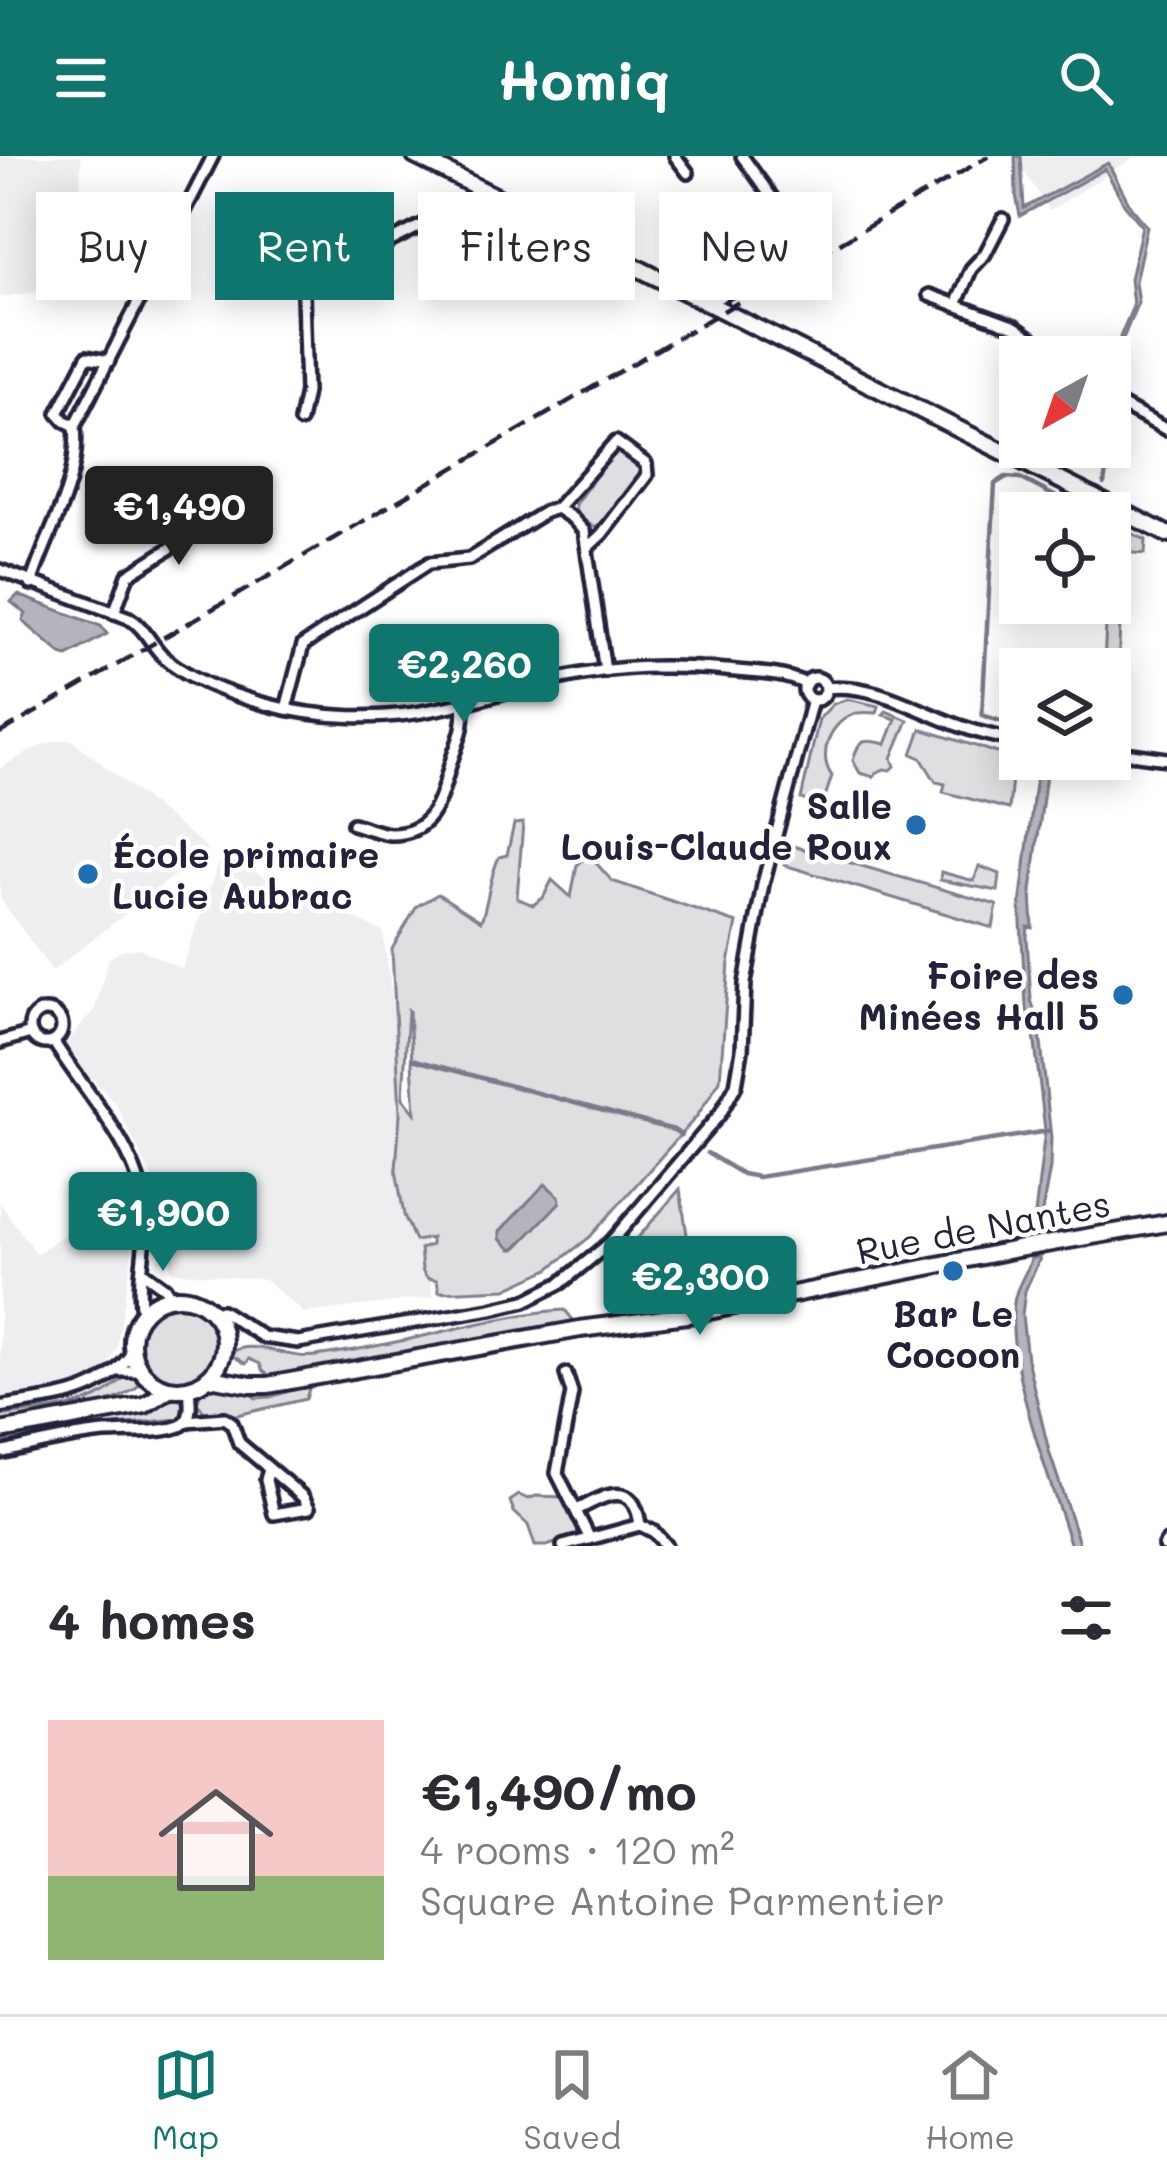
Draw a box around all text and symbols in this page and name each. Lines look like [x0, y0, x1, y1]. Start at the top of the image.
text: Homiq [497, 43, 670, 114]
icon: menu [48, 45, 114, 111]
icon: search [1053, 45, 1119, 111]
chip: Buy [36, 192, 191, 300]
chip: Rent [215, 192, 394, 300]
chip: Filters [418, 192, 635, 300]
chip: New [659, 192, 832, 300]
north arrow [999, 336, 1131, 468]
map controls [999, 336, 1131, 780]
pin: €1,490 [81, 466, 277, 568]
text: €1,490 [112, 479, 246, 530]
button: locate [999, 492, 1131, 624]
pin: €2,260 [366, 624, 562, 726]
text: €2,260 [396, 637, 532, 688]
button: layers [999, 648, 1131, 780]
place label: Salle Louis-Claude Roux [560, 781, 892, 869]
marker: Salle Louis-Claude Roux [903, 812, 929, 838]
place label: École primaire Lucie Aubrac [112, 830, 379, 918]
marker: École primaire Lucie Aubrac [75, 861, 101, 887]
place label: Foire des Minées Hall 5 [859, 951, 1099, 1039]
marker: Foire des Minées Hall 5 [1110, 982, 1136, 1008]
pin: €1,900 [65, 1172, 261, 1274]
street label: Rue de Nantes [852, 1178, 1114, 1274]
text: €1,900 [96, 1185, 230, 1236]
pin: €2,300 [602, 1236, 798, 1338]
text: €2,300 [631, 1249, 769, 1300]
marker: Bar Le Cocoon [940, 1258, 966, 1284]
place label: Bar Le Cocoon [886, 1289, 1020, 1377]
text: 4 homes [48, 1585, 256, 1652]
icon: filters [1053, 1585, 1119, 1651]
text: €1,490/mo [420, 1756, 697, 1823]
icon: home [144, 1768, 288, 1912]
text: 4 rooms · 120 m² [420, 1823, 735, 1874]
text: Square Antoine Parmentier [420, 1874, 945, 1925]
tab: Map [152, 2042, 219, 2157]
tab: Saved [523, 2042, 621, 2157]
tab: Home [925, 2042, 1015, 2157]

